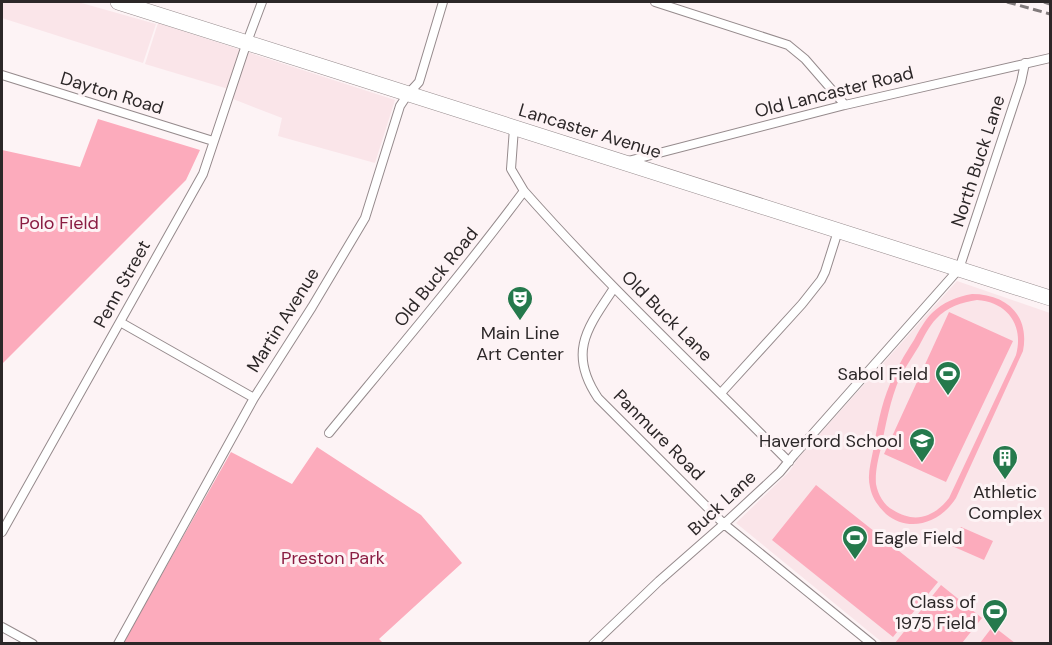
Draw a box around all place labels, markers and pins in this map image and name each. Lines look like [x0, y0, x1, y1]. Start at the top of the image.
theatre icon: Main Line Art Center [505, 284, 535, 322]
place label: Main Line Art Center [476, 321, 564, 366]
sports icon: Sabol Field [933, 359, 963, 397]
place label: Sabol Field [838, 362, 928, 386]
school or university icon: Haverford School [907, 426, 937, 464]
place label: Haverford School [759, 429, 902, 453]
building icon: Athletic Complex [990, 443, 1020, 481]
place label: Athletic Complex [968, 480, 1042, 525]
sports icon: Eagle Field [840, 523, 870, 561]
place label: Eagle Field [874, 526, 963, 550]
place label: Class of 1975 Field [895, 590, 976, 635]
sports icon: Class of 1975 Field [980, 597, 1010, 635]

